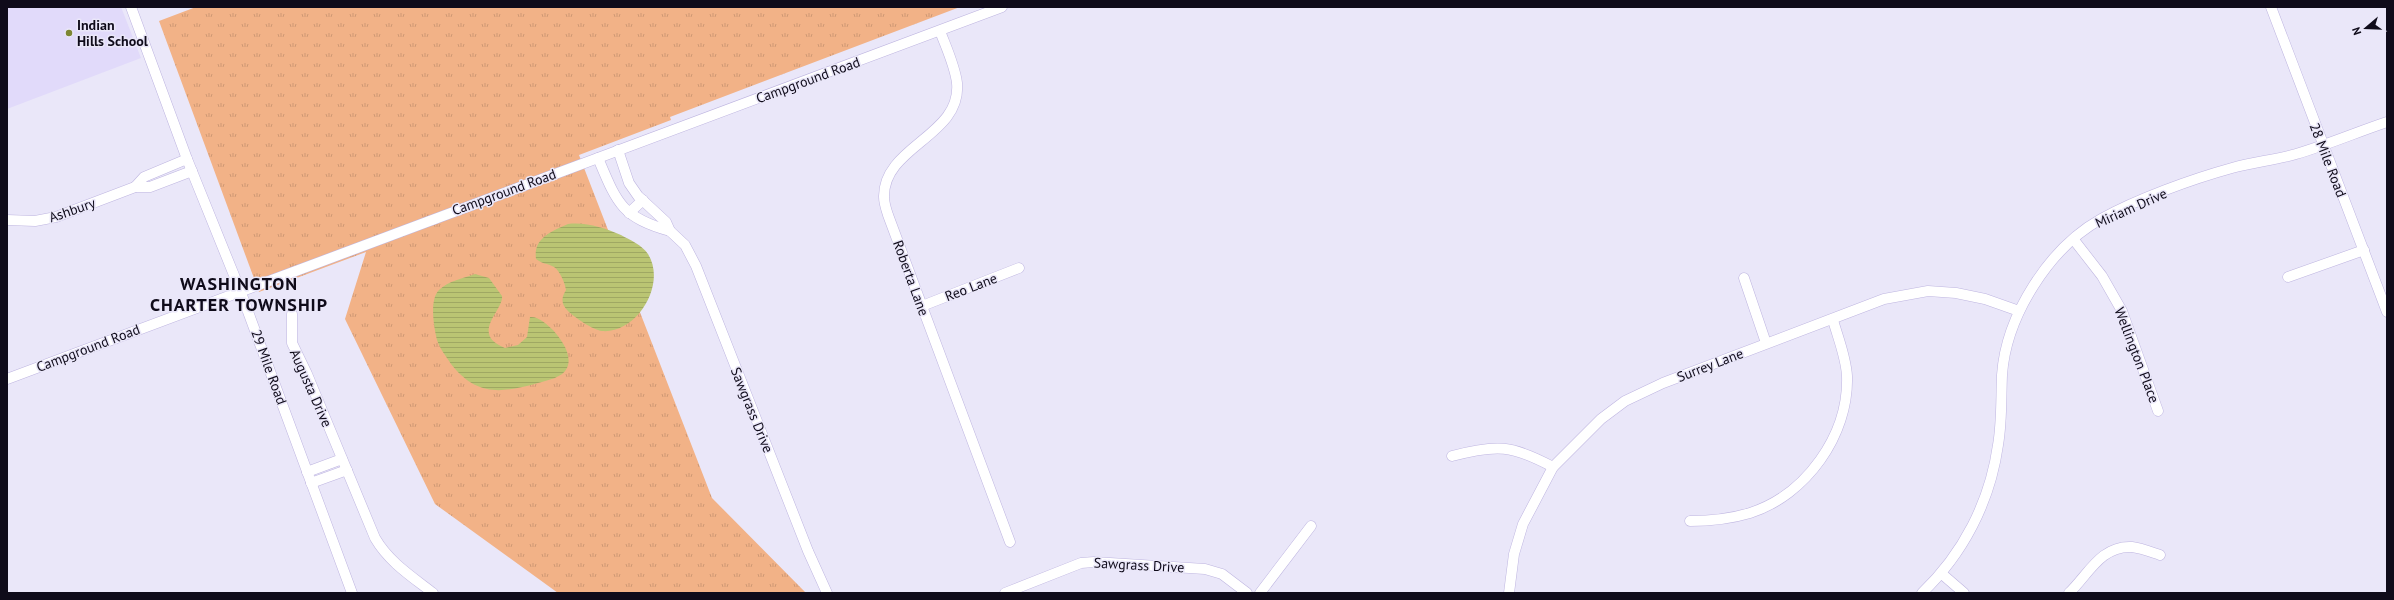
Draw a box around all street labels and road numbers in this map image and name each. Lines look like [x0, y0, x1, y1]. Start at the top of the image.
street label: Campground Road [753, 53, 863, 107]
street label: 28 Mile Road [2306, 120, 2350, 200]
street label: Campground Road [449, 165, 559, 219]
street label: Miriam Drive [2092, 184, 2170, 232]
street label: Ashbury [46, 194, 98, 226]
street label: Roberta Lane [889, 238, 933, 318]
street label: Reo Lane [942, 269, 1000, 305]
street label: Wellington Place [2111, 305, 2163, 405]
street label: Campground Road [34, 320, 142, 376]
street label: 29 Mile Road [247, 327, 291, 407]
street label: Surrey Lane [1674, 344, 1746, 386]
street label: Augusta Drive [286, 346, 336, 430]
street label: Sawgrass Drive [727, 365, 777, 455]
street label: Sawgrass Drive [1093, 554, 1185, 576]

